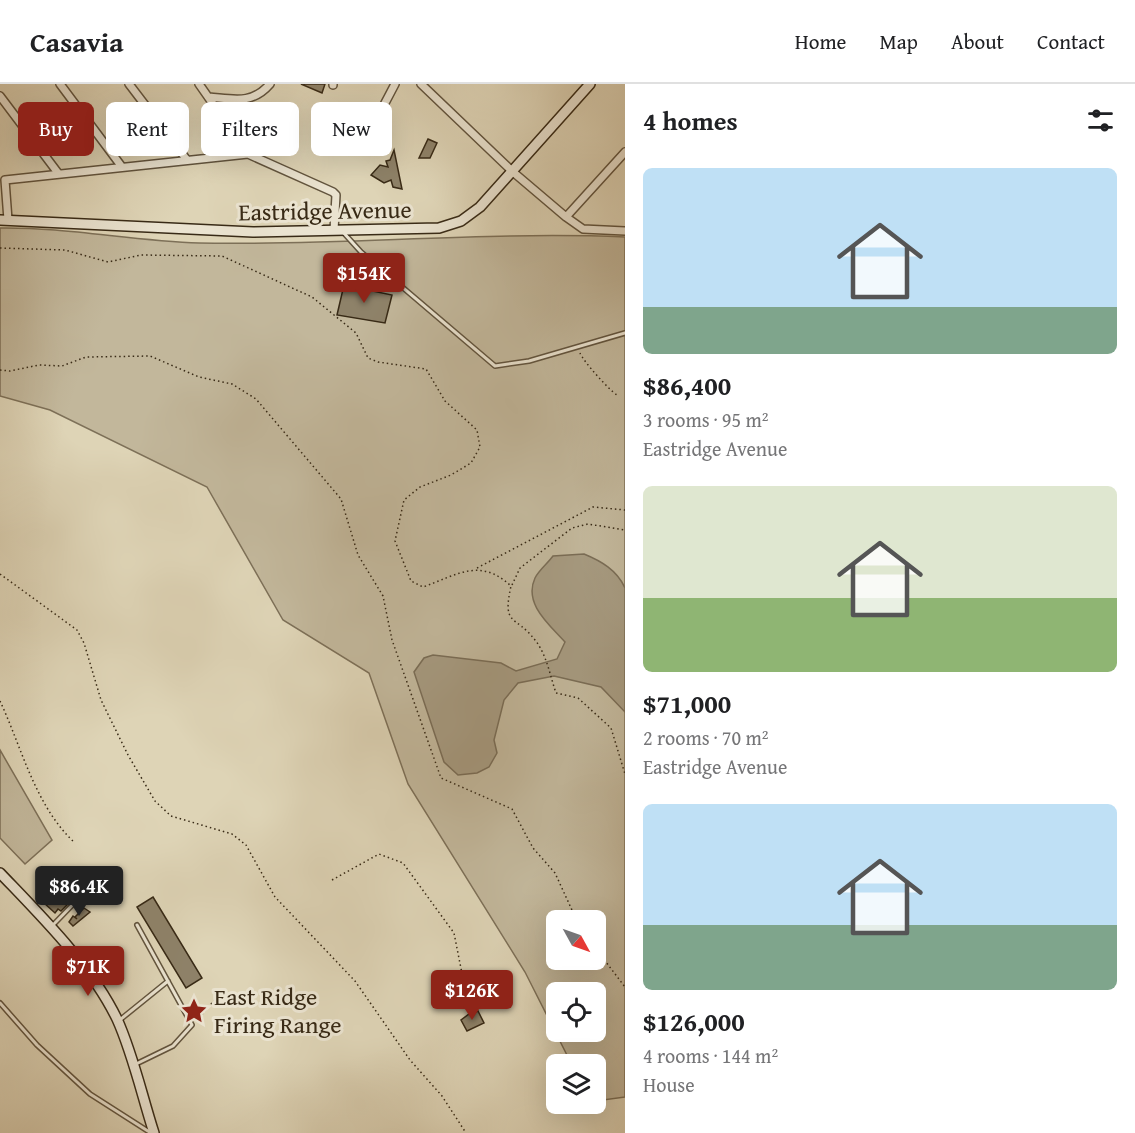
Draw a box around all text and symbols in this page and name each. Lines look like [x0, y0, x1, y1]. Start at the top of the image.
text: Casavia [30, 21, 124, 62]
text: Home [795, 26, 846, 57]
text: Map [879, 26, 918, 57]
text: About [951, 26, 1004, 57]
text: Contact [1037, 26, 1105, 57]
text: 4 homes [643, 101, 738, 140]
chip: Buy [18, 102, 94, 156]
chip: Rent [106, 102, 189, 156]
chip: Filters [201, 102, 299, 156]
chip: New [311, 102, 392, 156]
icon: filters [1084, 104, 1117, 137]
street label: Eastridge Avenue [238, 191, 412, 230]
icon: home [826, 207, 934, 315]
pin: $154K [322, 253, 406, 304]
text: $154K [337, 258, 391, 287]
text: $86,400 [643, 366, 731, 405]
text: 3 rooms · 95 m² [643, 405, 769, 434]
text: Eastridge Avenue [643, 434, 787, 463]
icon: home [826, 525, 934, 633]
text: $71,000 [643, 684, 731, 723]
text: 2 rooms · 70 m² [643, 723, 769, 752]
text: Eastridge Avenue [643, 752, 787, 781]
icon: home [826, 843, 934, 951]
pin: $86.4K [30, 866, 128, 917]
text: $86.4K [49, 871, 109, 900]
north arrow [546, 910, 606, 970]
map controls [546, 910, 606, 1114]
pin: $71K [52, 946, 124, 997]
text: $71K [66, 951, 110, 980]
pin: $126K [430, 970, 514, 1021]
text: $126K [445, 975, 499, 1004]
place label: East Ridge Firing Range [214, 979, 342, 1042]
button: locate [546, 982, 606, 1042]
place icon: East Ridge Firing Range [179, 996, 209, 1026]
text: $126,000 [643, 1002, 745, 1041]
text: 4 rooms · 144 m² [643, 1041, 778, 1070]
button: layers [546, 1054, 606, 1114]
text: House [643, 1070, 695, 1099]

